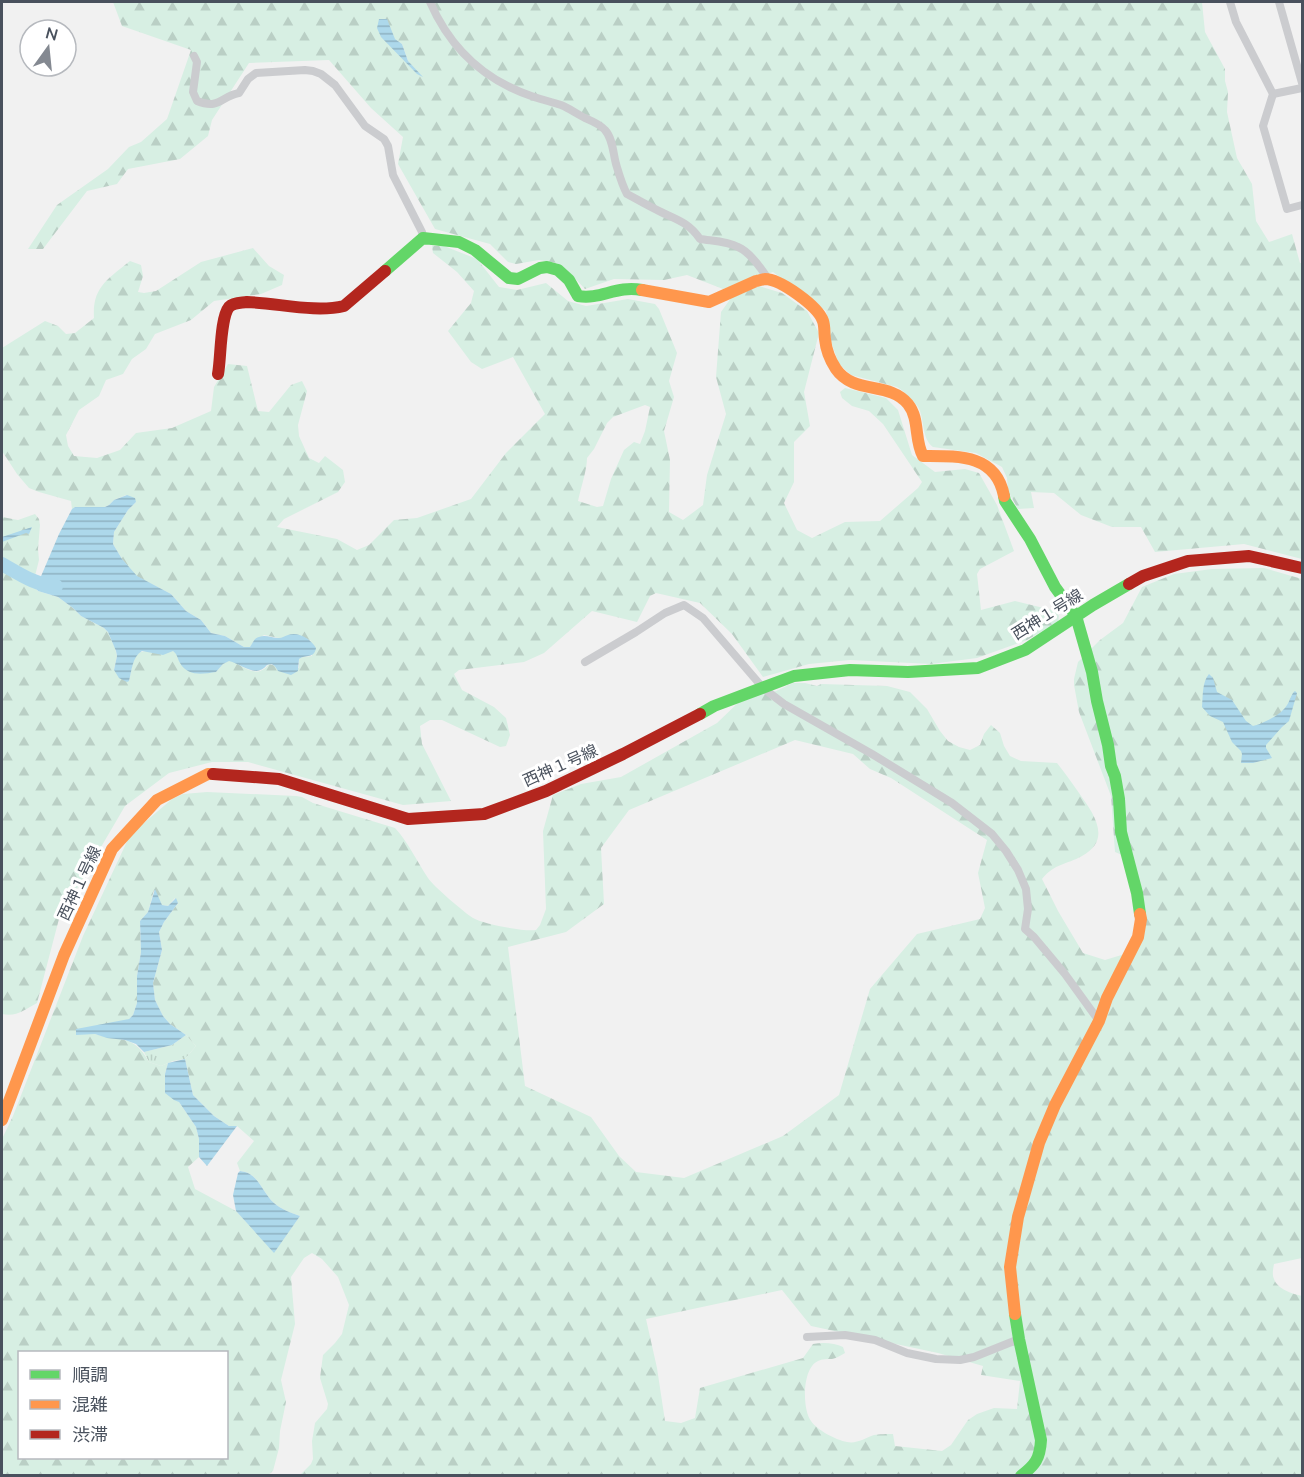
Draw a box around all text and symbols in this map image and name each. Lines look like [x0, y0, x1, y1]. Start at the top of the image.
north arrow [18, 18, 78, 78]
text: N [43, 22, 60, 45]
street label: 西神１号線 [1008, 584, 1086, 644]
street label: 西神１号線 [519, 740, 601, 790]
street label: 西神１号線 [53, 843, 105, 923]
legend [18, 1351, 228, 1459]
text: 順調 [72, 1363, 108, 1386]
text: 混雑 [72, 1393, 108, 1416]
text: 渋滞 [72, 1423, 108, 1446]

